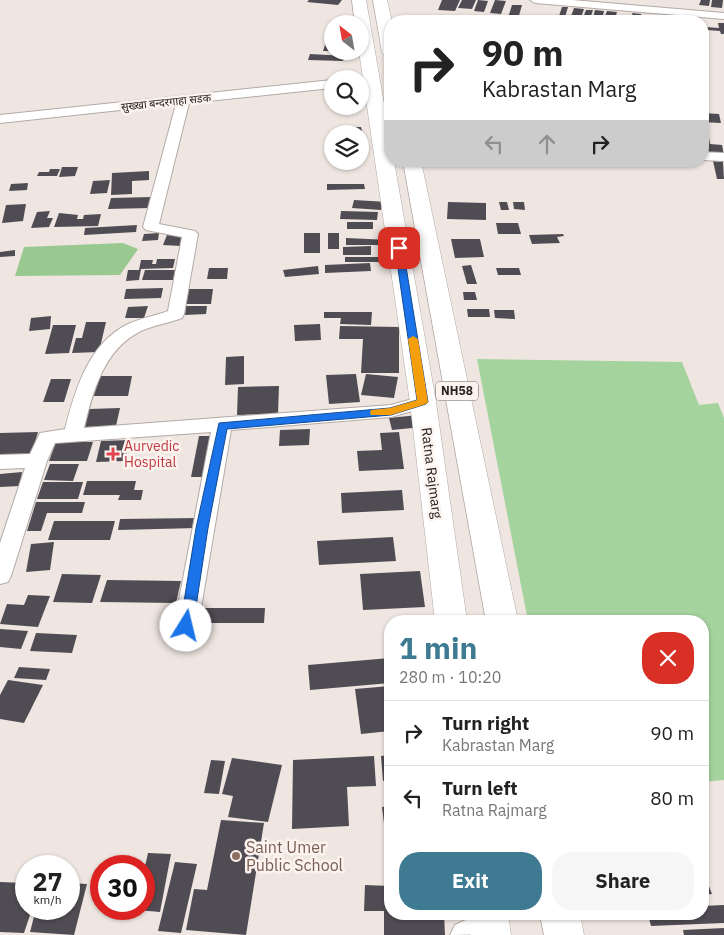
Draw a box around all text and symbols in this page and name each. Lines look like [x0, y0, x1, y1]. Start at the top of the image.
north arrow [324, 15, 369, 60]
map controls [324, 15, 369, 170]
text: 90 m [482, 30, 564, 76]
icon: right [399, 35, 464, 100]
button: search [324, 70, 369, 115]
text: Kabrastan Marg [482, 74, 636, 103]
street label: सुख्खा बन्दरगाहा सडक [120, 90, 212, 114]
button: layers [324, 125, 369, 170]
icon: left [480, 130, 508, 158]
icon: ahead [533, 130, 561, 158]
icon: right [586, 130, 614, 158]
pin [378, 227, 420, 269]
icon: arrive [385, 234, 413, 262]
road number: NH58 [436, 382, 478, 401]
street label: Ratna Rajmarg [417, 426, 447, 520]
place label: Aurvedic Hospital [124, 437, 179, 471]
marker: Aurvedic Hospital [106, 447, 120, 461]
position arrow [159, 599, 211, 651]
text: 1 min [399, 628, 477, 667]
button: close [642, 632, 694, 684]
text: 280 m · 10:20 [399, 667, 501, 687]
text: Turn right [442, 711, 529, 735]
icon: right [399, 719, 427, 747]
text: 90 m [650, 721, 694, 745]
text: Kabrastan Marg [442, 735, 554, 755]
text: Turn left [442, 776, 518, 800]
icon: left [399, 784, 427, 812]
text: 80 m [650, 786, 694, 810]
text: Ratna Rajmarg [442, 800, 547, 820]
place label: Saint Umer Public School [246, 837, 343, 875]
marker: Saint Umer Public School [230, 850, 242, 862]
button: Exit [399, 852, 542, 910]
button: Share [552, 852, 694, 910]
speed limit sign: 30 [90, 855, 155, 920]
text: 27 [32, 865, 63, 898]
text: km/h [33, 892, 62, 907]

